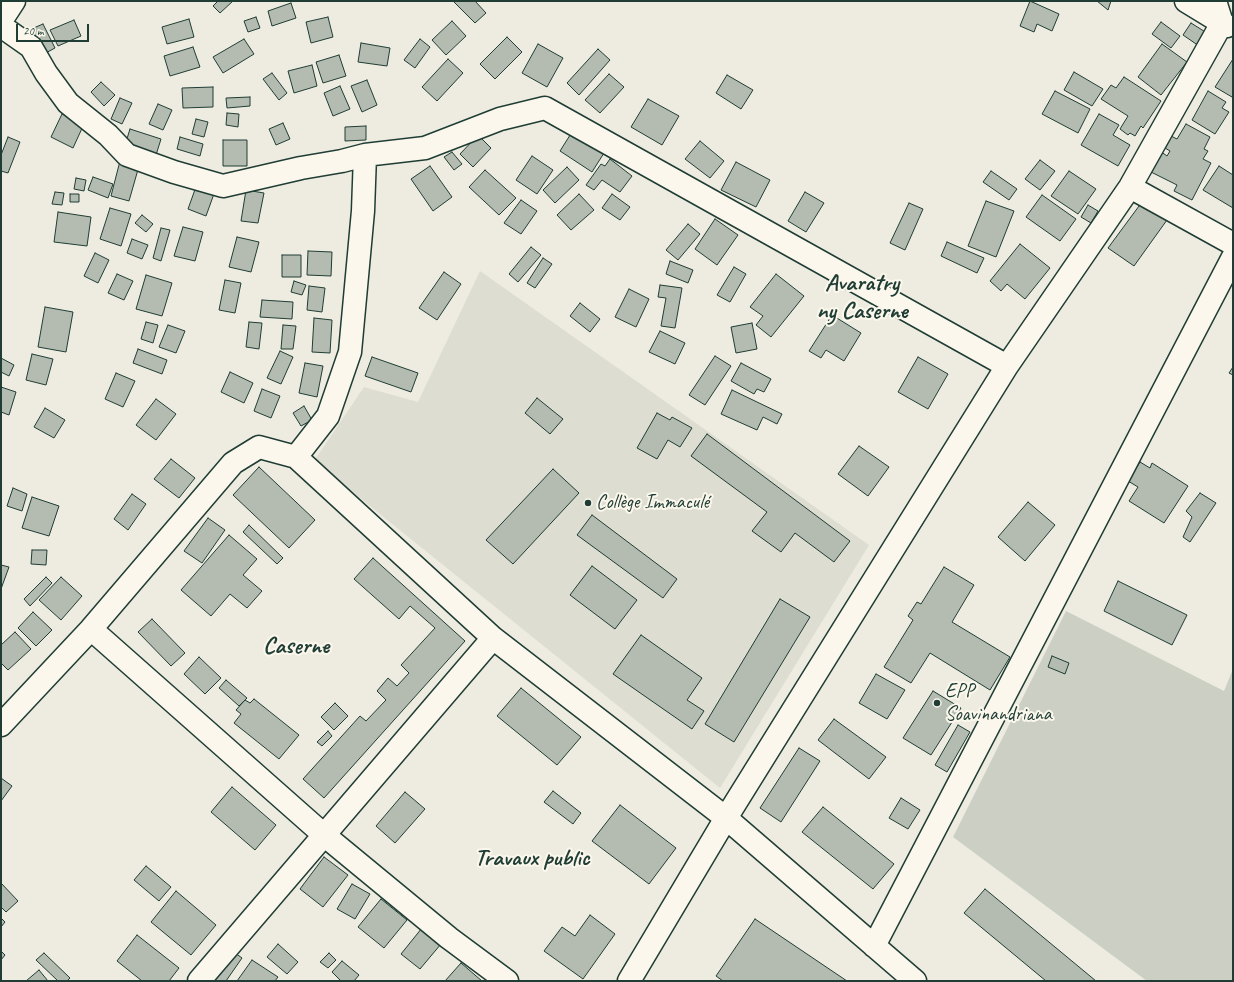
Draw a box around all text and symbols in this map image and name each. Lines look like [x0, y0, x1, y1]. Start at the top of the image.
scale bar [18, 16, 91, 42]
text: 20 m [23, 23, 43, 39]
district label: Avaratry ny Caserne [816, 270, 908, 326]
place label: Collège Immaculé [596, 491, 709, 515]
marker: Collège Immaculé [583, 498, 593, 508]
district label: Caserne [263, 633, 329, 661]
place label: EPP Soavinandriana [945, 680, 1051, 727]
marker: EPP Soavinandriana [932, 698, 942, 708]
district label: Travaux public [474, 845, 590, 873]

